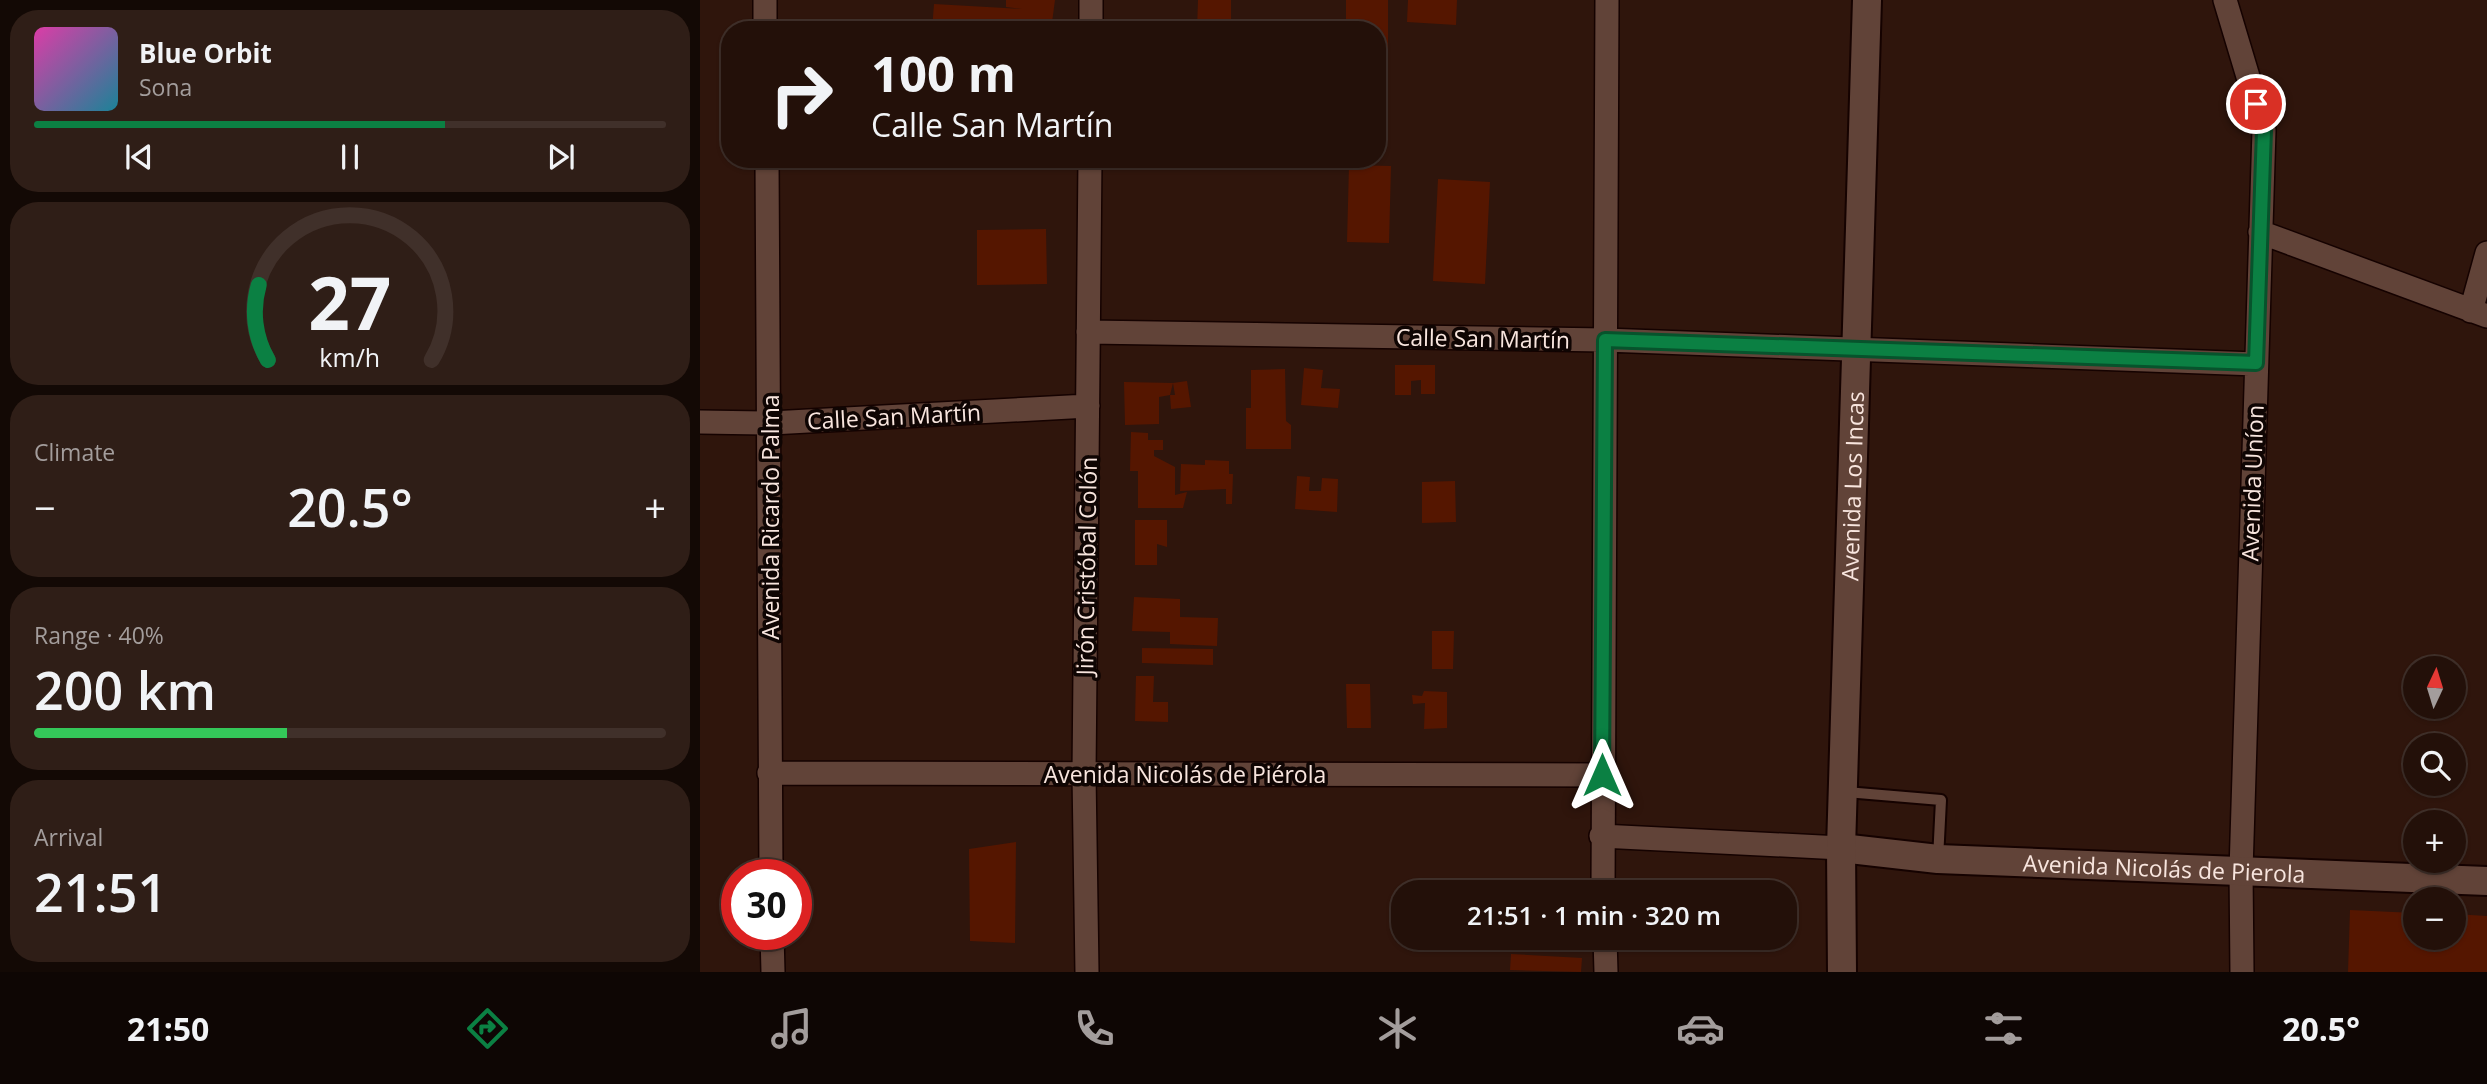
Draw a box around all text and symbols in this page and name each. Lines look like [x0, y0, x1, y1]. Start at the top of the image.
text: Blue Orbit [139, 35, 272, 71]
text: 100 m [871, 40, 1016, 106]
icon: right [756, 49, 847, 140]
text: Sona [139, 71, 192, 103]
pin [2226, 74, 2286, 134]
icon: arrive [2237, 85, 2275, 123]
text: Calle San Martín [871, 103, 1113, 146]
icon: previous [120, 138, 158, 176]
icon: pause [331, 138, 369, 176]
icon: next [542, 138, 580, 176]
text: 27 [308, 252, 392, 351]
street label: Calle San Martín [1396, 320, 1570, 356]
text: km/h [320, 339, 380, 373]
street label: Avenida Los Incas [1833, 391, 1871, 582]
street label: Avenida Ricardo Palma [754, 394, 786, 640]
street label: Calle San Martín [806, 395, 982, 437]
street label: Avenida Uníon [2233, 404, 2271, 562]
text: Climate [34, 436, 115, 468]
street label: Jirón Cristóbal Colón [1068, 456, 1104, 678]
text: 20.5° [287, 471, 413, 542]
text: − [34, 481, 56, 533]
text: + [644, 481, 666, 533]
text: Range · 40% [34, 619, 164, 651]
text: 200 km [34, 654, 216, 725]
north arrow [2403, 656, 2466, 719]
map controls [2403, 656, 2466, 950]
button: search [2403, 733, 2466, 796]
position arrow [1565, 738, 1639, 812]
street label: Avenida Nicolás de Piérola [1044, 758, 1326, 790]
button: + [2403, 810, 2466, 873]
text: Arrival [34, 821, 103, 853]
street label: Avenida Nicolás de Pierola [2022, 846, 2306, 890]
text: 21:51 [34, 856, 167, 927]
speed limit sign: 30 [721, 859, 812, 950]
button: − [2403, 887, 2466, 950]
text: 21:51 · 1 min · 320 m [1467, 897, 1721, 933]
icon: directions [463, 1004, 512, 1053]
icon: music [767, 1004, 816, 1053]
icon: phone [1070, 1004, 1119, 1053]
icon: climate [1373, 1004, 1422, 1053]
icon: car [1676, 1004, 1725, 1053]
icon: filters [1979, 1004, 2028, 1053]
text: 21:50 [127, 1007, 209, 1050]
text: 20.5° [2282, 1007, 2360, 1050]

